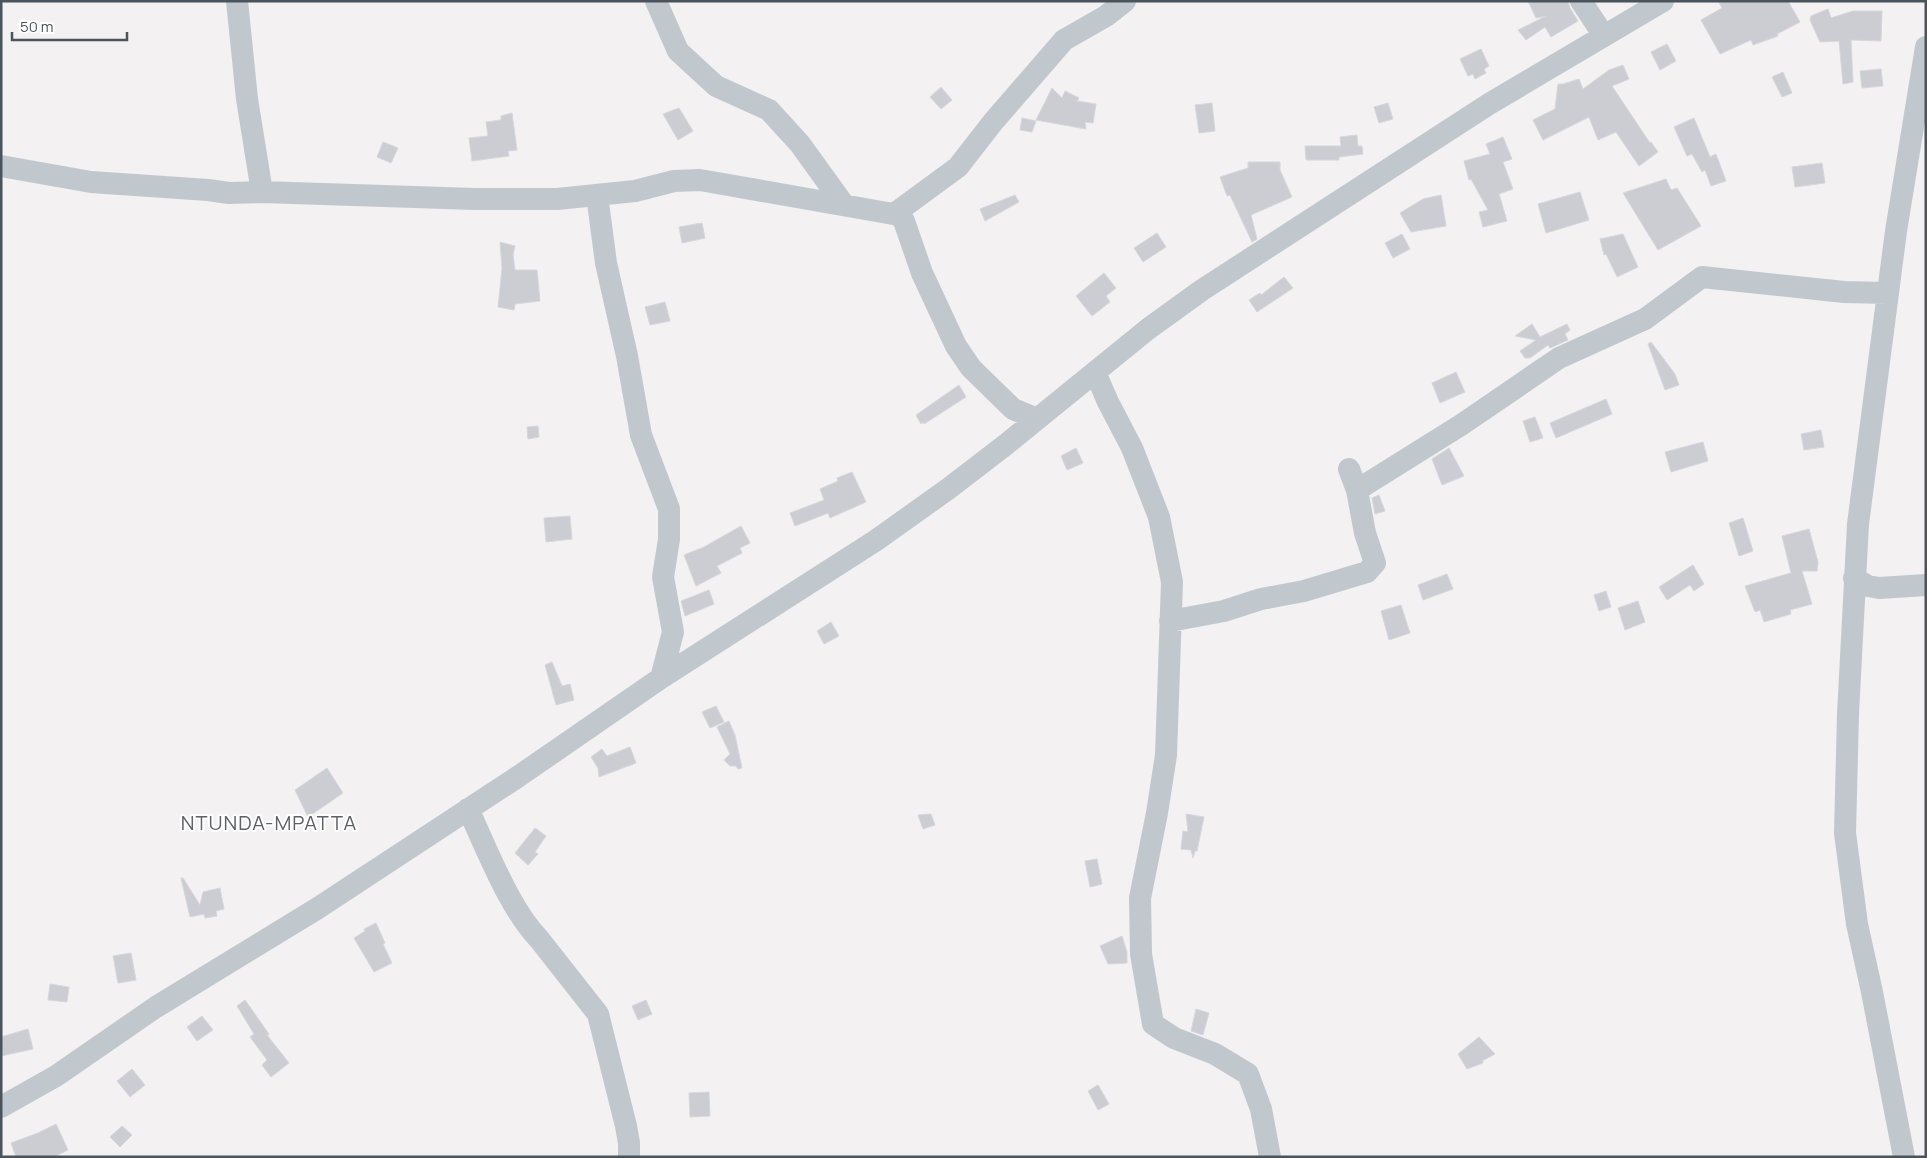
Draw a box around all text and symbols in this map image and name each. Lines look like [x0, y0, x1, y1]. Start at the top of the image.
scale bar [12, 10, 128, 42]
text: 50 m [20, 16, 54, 37]
district label: NTUNDA-MPATTA [181, 809, 357, 836]

